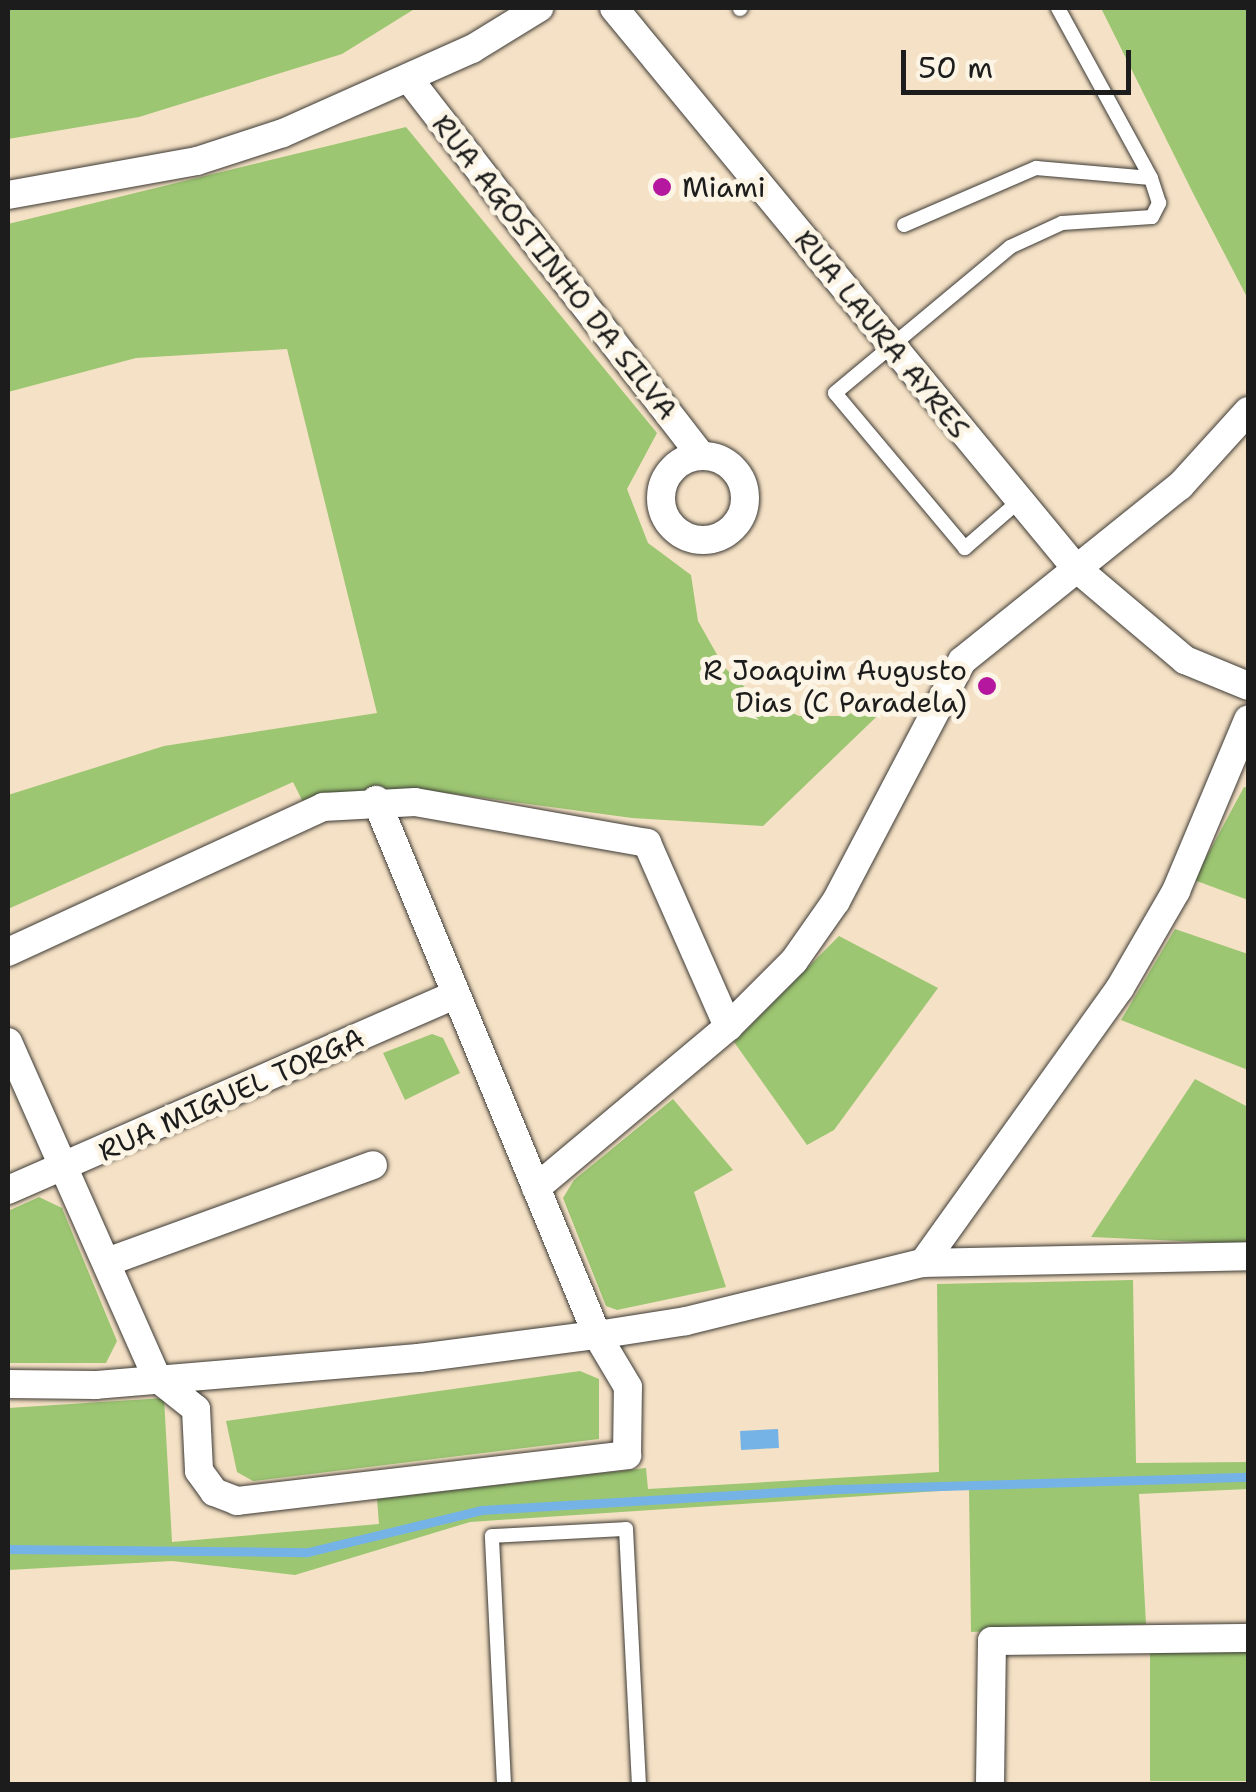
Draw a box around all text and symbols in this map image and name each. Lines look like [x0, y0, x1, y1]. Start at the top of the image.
scale bar [906, 30, 1136, 92]
text: 50 m [918, 47, 993, 88]
street label: RUA AGOSTINHO DA SILVA [425, 108, 685, 426]
place label: Miami [682, 170, 766, 204]
marker: Miami [651, 176, 673, 198]
street label: RUA LAURA AYRES [788, 223, 976, 445]
place label: R Joaquim Augusto Dias (C Paradela) [703, 653, 967, 719]
marker: R Joaquim Augusto Dias (C Paradela) [976, 675, 998, 697]
street label: RUA MIGUEL TORGA [93, 1020, 369, 1168]

